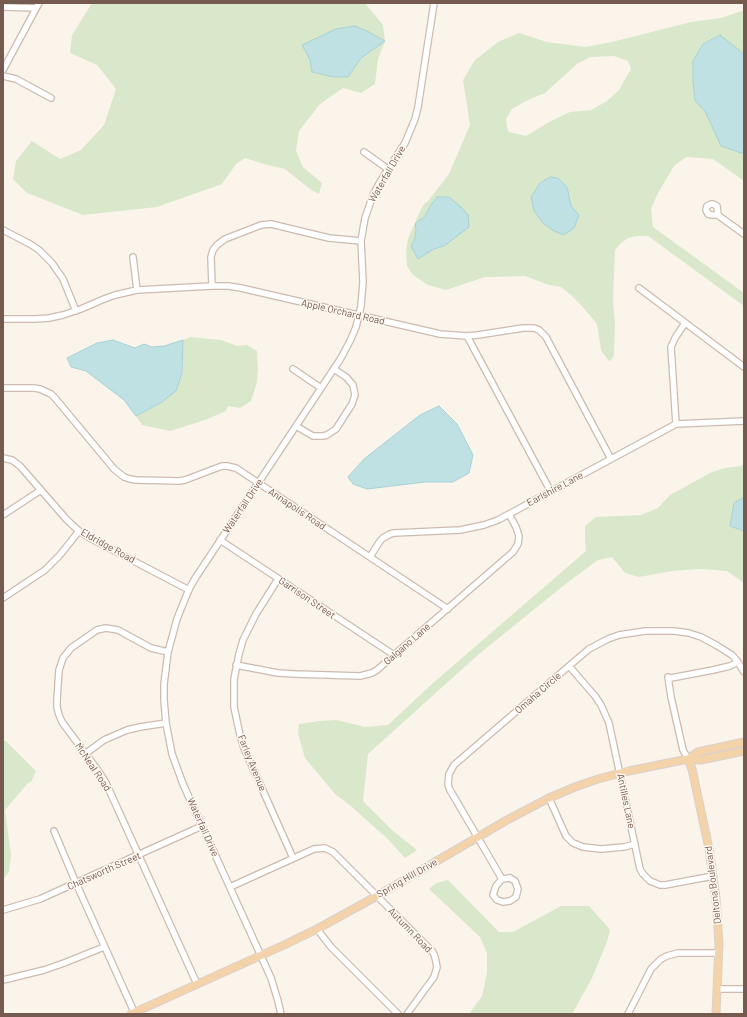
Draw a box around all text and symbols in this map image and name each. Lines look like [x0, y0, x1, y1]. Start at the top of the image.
street label: Waterfall Drive [366, 144, 408, 204]
street label: Apple Orchard Road [300, 297, 386, 327]
street label: Earlshire Lane [525, 469, 585, 509]
street label: Waterfall Drive [220, 476, 266, 536]
street label: Annapolis Road [266, 485, 328, 533]
street label: Eldridge Road [79, 526, 137, 566]
street label: Garrison Street [276, 575, 338, 621]
street label: Galgano Lane [381, 620, 433, 668]
street label: Omaha Circle [513, 670, 563, 716]
street label: Farley Avenue [235, 733, 269, 793]
street label: McNeal Road [72, 740, 114, 794]
street label: Antilles Lane [614, 772, 638, 830]
street label: Waterfall Drive [185, 796, 221, 858]
street label: Deltona Boulevard [702, 845, 724, 925]
street label: Chatsworth Street [65, 849, 143, 893]
street label: Spring Hill Drive [374, 856, 440, 900]
street label: Autumn Road [385, 905, 435, 955]

